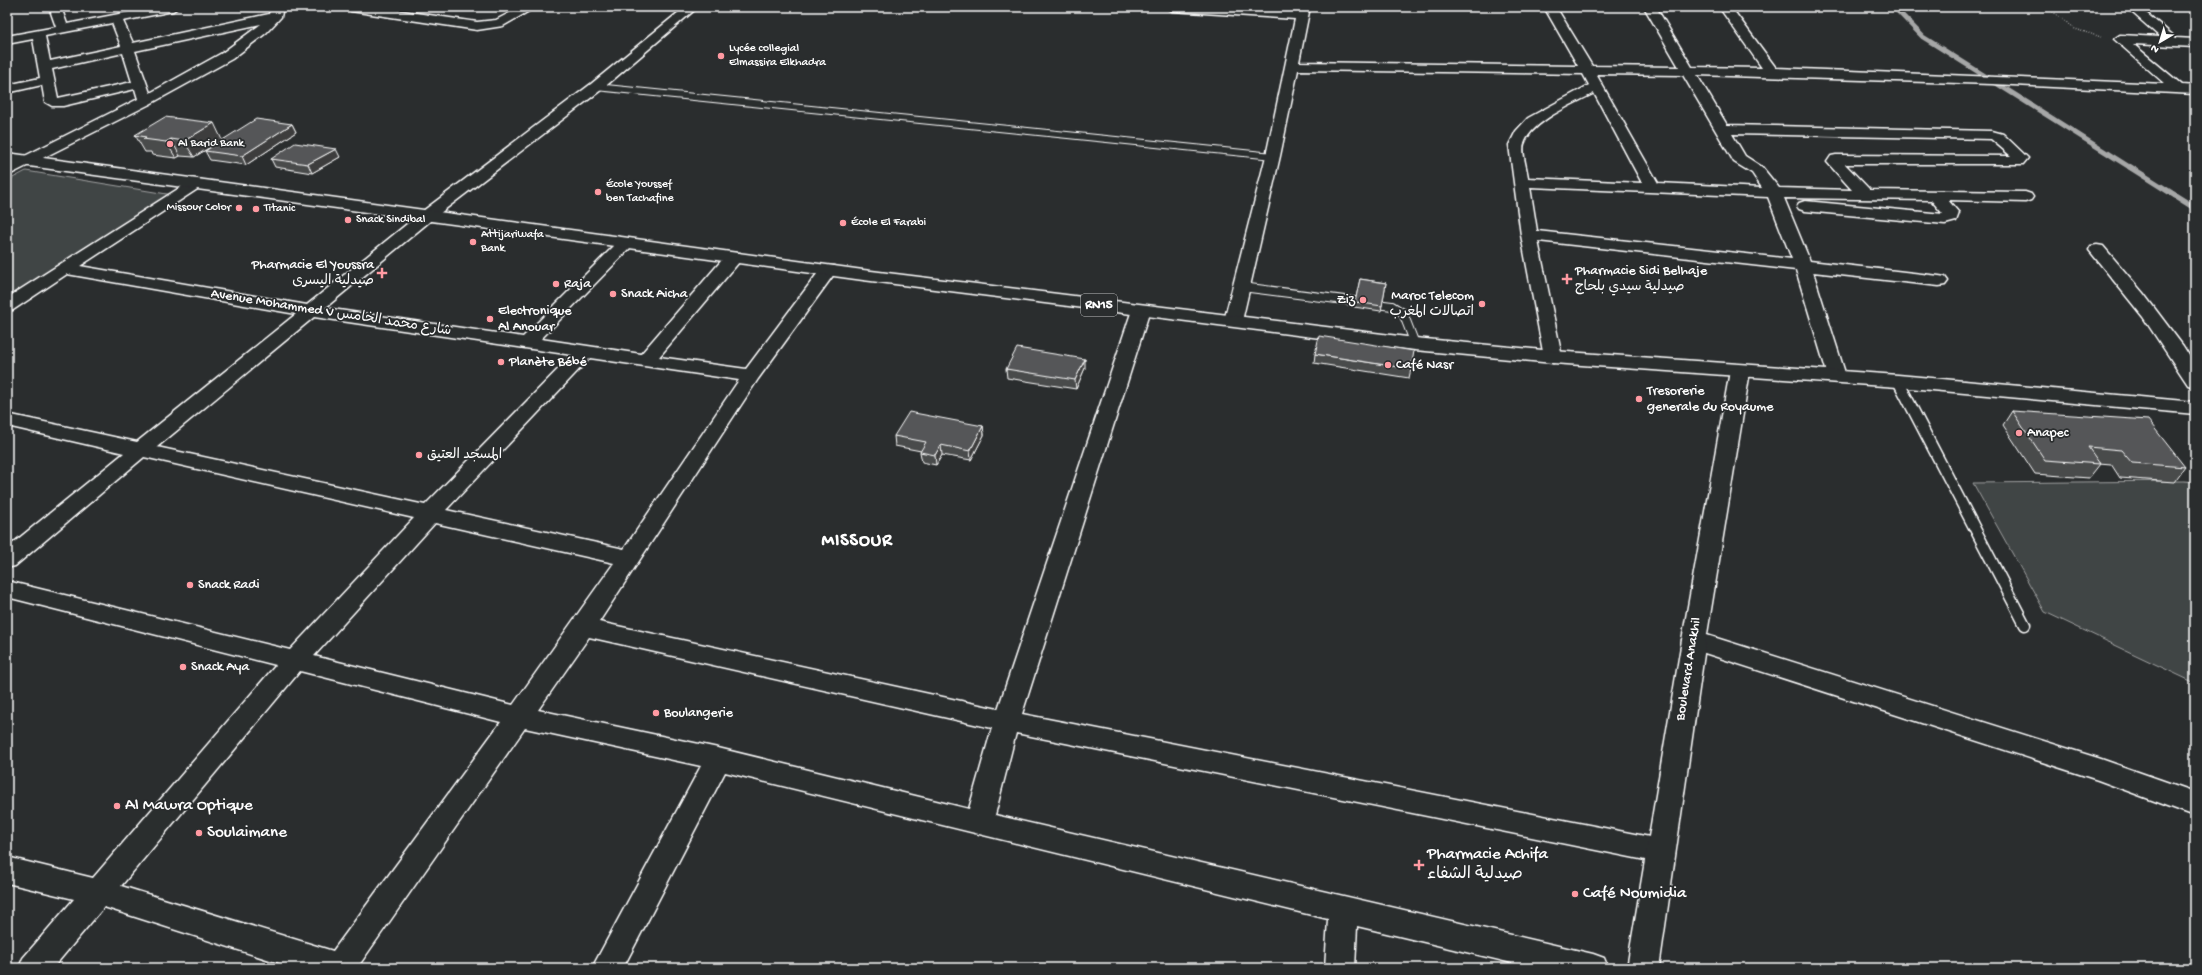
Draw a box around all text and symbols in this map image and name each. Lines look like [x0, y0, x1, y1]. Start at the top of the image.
north arrow [2140, 22, 2180, 62]
text: N [2149, 41, 2162, 55]
place label: Lycée collegial Elmassira Elkhadra [729, 42, 826, 70]
marker: Lycée collegial Elmassira Elkhadra [716, 51, 726, 61]
place label: Al Barid Bank [178, 137, 246, 151]
marker: Al Barid Bank [165, 139, 175, 149]
place label: École Youssef ben Tachafine [606, 178, 675, 206]
marker: École Youssef ben Tachafine [593, 187, 603, 197]
place label: Missour Color [166, 201, 233, 215]
place label: Titanic [263, 202, 296, 216]
marker: Missour Color [234, 203, 244, 213]
marker: Titanic [251, 204, 261, 214]
place label: Snack Sindibal [356, 213, 426, 227]
marker: Snack Sindibal [343, 215, 353, 225]
place label: École El Farabi [851, 216, 926, 230]
marker: École El Farabi [838, 218, 848, 228]
place label: Attijariwafa Bank [480, 228, 544, 256]
marker: Attijariwafa Bank [468, 237, 478, 247]
place label: Pharmacie El Youssra صيدلية اليسرى [250, 257, 375, 290]
place label: Pharmacie Sidi Belhaje صيدلية سيدي بلحاج [1574, 263, 1708, 296]
marker: Pharmacie El Youssra صيدلية اليسرى [377, 268, 387, 278]
marker: Pharmacie Sidi Belhaje صيدلية سيدي بلحاج [1562, 274, 1572, 284]
place label: Raja [564, 276, 592, 293]
marker: Raja [551, 279, 561, 289]
street label: Avenue Mohammed V شارع محمد الخامس [210, 286, 452, 340]
place label: Snack Aicha [621, 286, 689, 303]
place label: Maroc Telecom اتصالات المغرب [1389, 288, 1474, 321]
marker: Snack Aicha [608, 289, 618, 299]
place label: Ziz [1337, 292, 1356, 309]
road number: RN15 [1081, 294, 1117, 316]
marker: Ziz [1358, 295, 1368, 305]
marker: Maroc Telecom اتصالات المغرب [1477, 299, 1487, 309]
place label: Electronique Al Anouar [498, 303, 572, 336]
marker: Electronique Al Anouar [485, 314, 495, 324]
place label: Planète Bébé [508, 354, 587, 371]
marker: Planète Bébé [496, 357, 506, 367]
place label: Café Nasr [1396, 357, 1454, 374]
marker: Café Nasr [1383, 360, 1393, 370]
place label: Tresorerie generale du Royaume [1646, 383, 1774, 416]
marker: Tresorerie generale du Royaume [1634, 394, 1644, 404]
place label: Anapec [2027, 425, 2070, 442]
marker: Anapec [2014, 428, 2024, 438]
place label: المسجد العتيق [427, 447, 502, 464]
marker: المسجد العتيق [414, 450, 424, 460]
district label: MISSOUR [821, 531, 893, 552]
place label: Snack Radi [198, 577, 260, 594]
marker: Snack Radi [185, 580, 195, 590]
street label: Boulevard Anakhil [1672, 616, 1706, 723]
place label: Snack Aya [191, 659, 250, 676]
marker: Snack Aya [178, 662, 188, 672]
place label: Boulangerie [663, 705, 734, 722]
marker: Boulangerie [651, 708, 661, 718]
place label: Al Mawra Optique [125, 796, 253, 816]
marker: Al Mawra Optique [112, 801, 122, 811]
place label: Soulaimane [207, 823, 287, 843]
marker: Soulaimane [194, 828, 204, 838]
place label: Pharmacie Achifa صيدلية الشفاء [1426, 845, 1549, 885]
marker: Pharmacie Achifa صيدلية الشفاء [1414, 860, 1424, 870]
place label: Café Noumidia [1583, 884, 1687, 904]
marker: Café Noumidia [1570, 889, 1580, 899]

